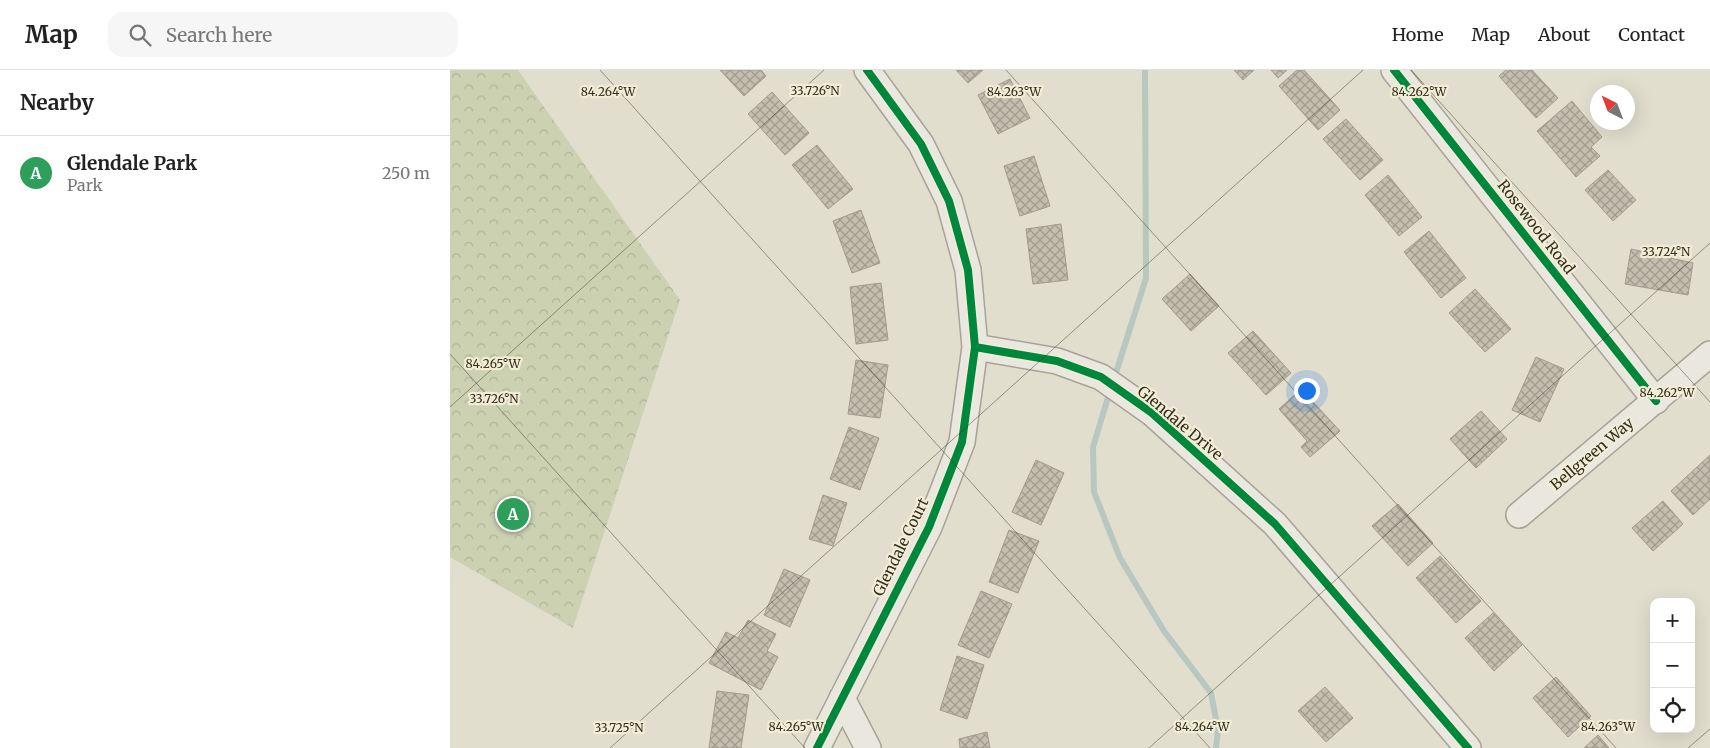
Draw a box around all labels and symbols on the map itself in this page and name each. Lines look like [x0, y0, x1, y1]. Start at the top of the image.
text: 33.726°N [791, 83, 840, 98]
text: 84.264°W [581, 84, 636, 99]
text: 84.263°W [987, 84, 1042, 99]
text: 84.262°W [1391, 84, 1448, 99]
north arrow [1590, 85, 1635, 130]
street label: Rosewood Road [1494, 176, 1579, 278]
text: 33.724°N [1642, 244, 1691, 259]
text: 84.265°W [466, 356, 521, 371]
your location [1294, 378, 1320, 404]
street label: Glendale Drive [1134, 381, 1227, 464]
text: 84.262°W [1639, 385, 1696, 400]
text: 33.726°N [470, 391, 519, 406]
street label: Bellgreen Way [1546, 413, 1638, 494]
street label: Glendale Court [869, 494, 933, 599]
pin: A [497, 495, 529, 533]
text: 84.265°W [769, 719, 824, 734]
text: 84.264°W [1175, 719, 1230, 734]
text: 84.263°W [1581, 719, 1636, 734]
text: 33.725°N [594, 720, 644, 735]

